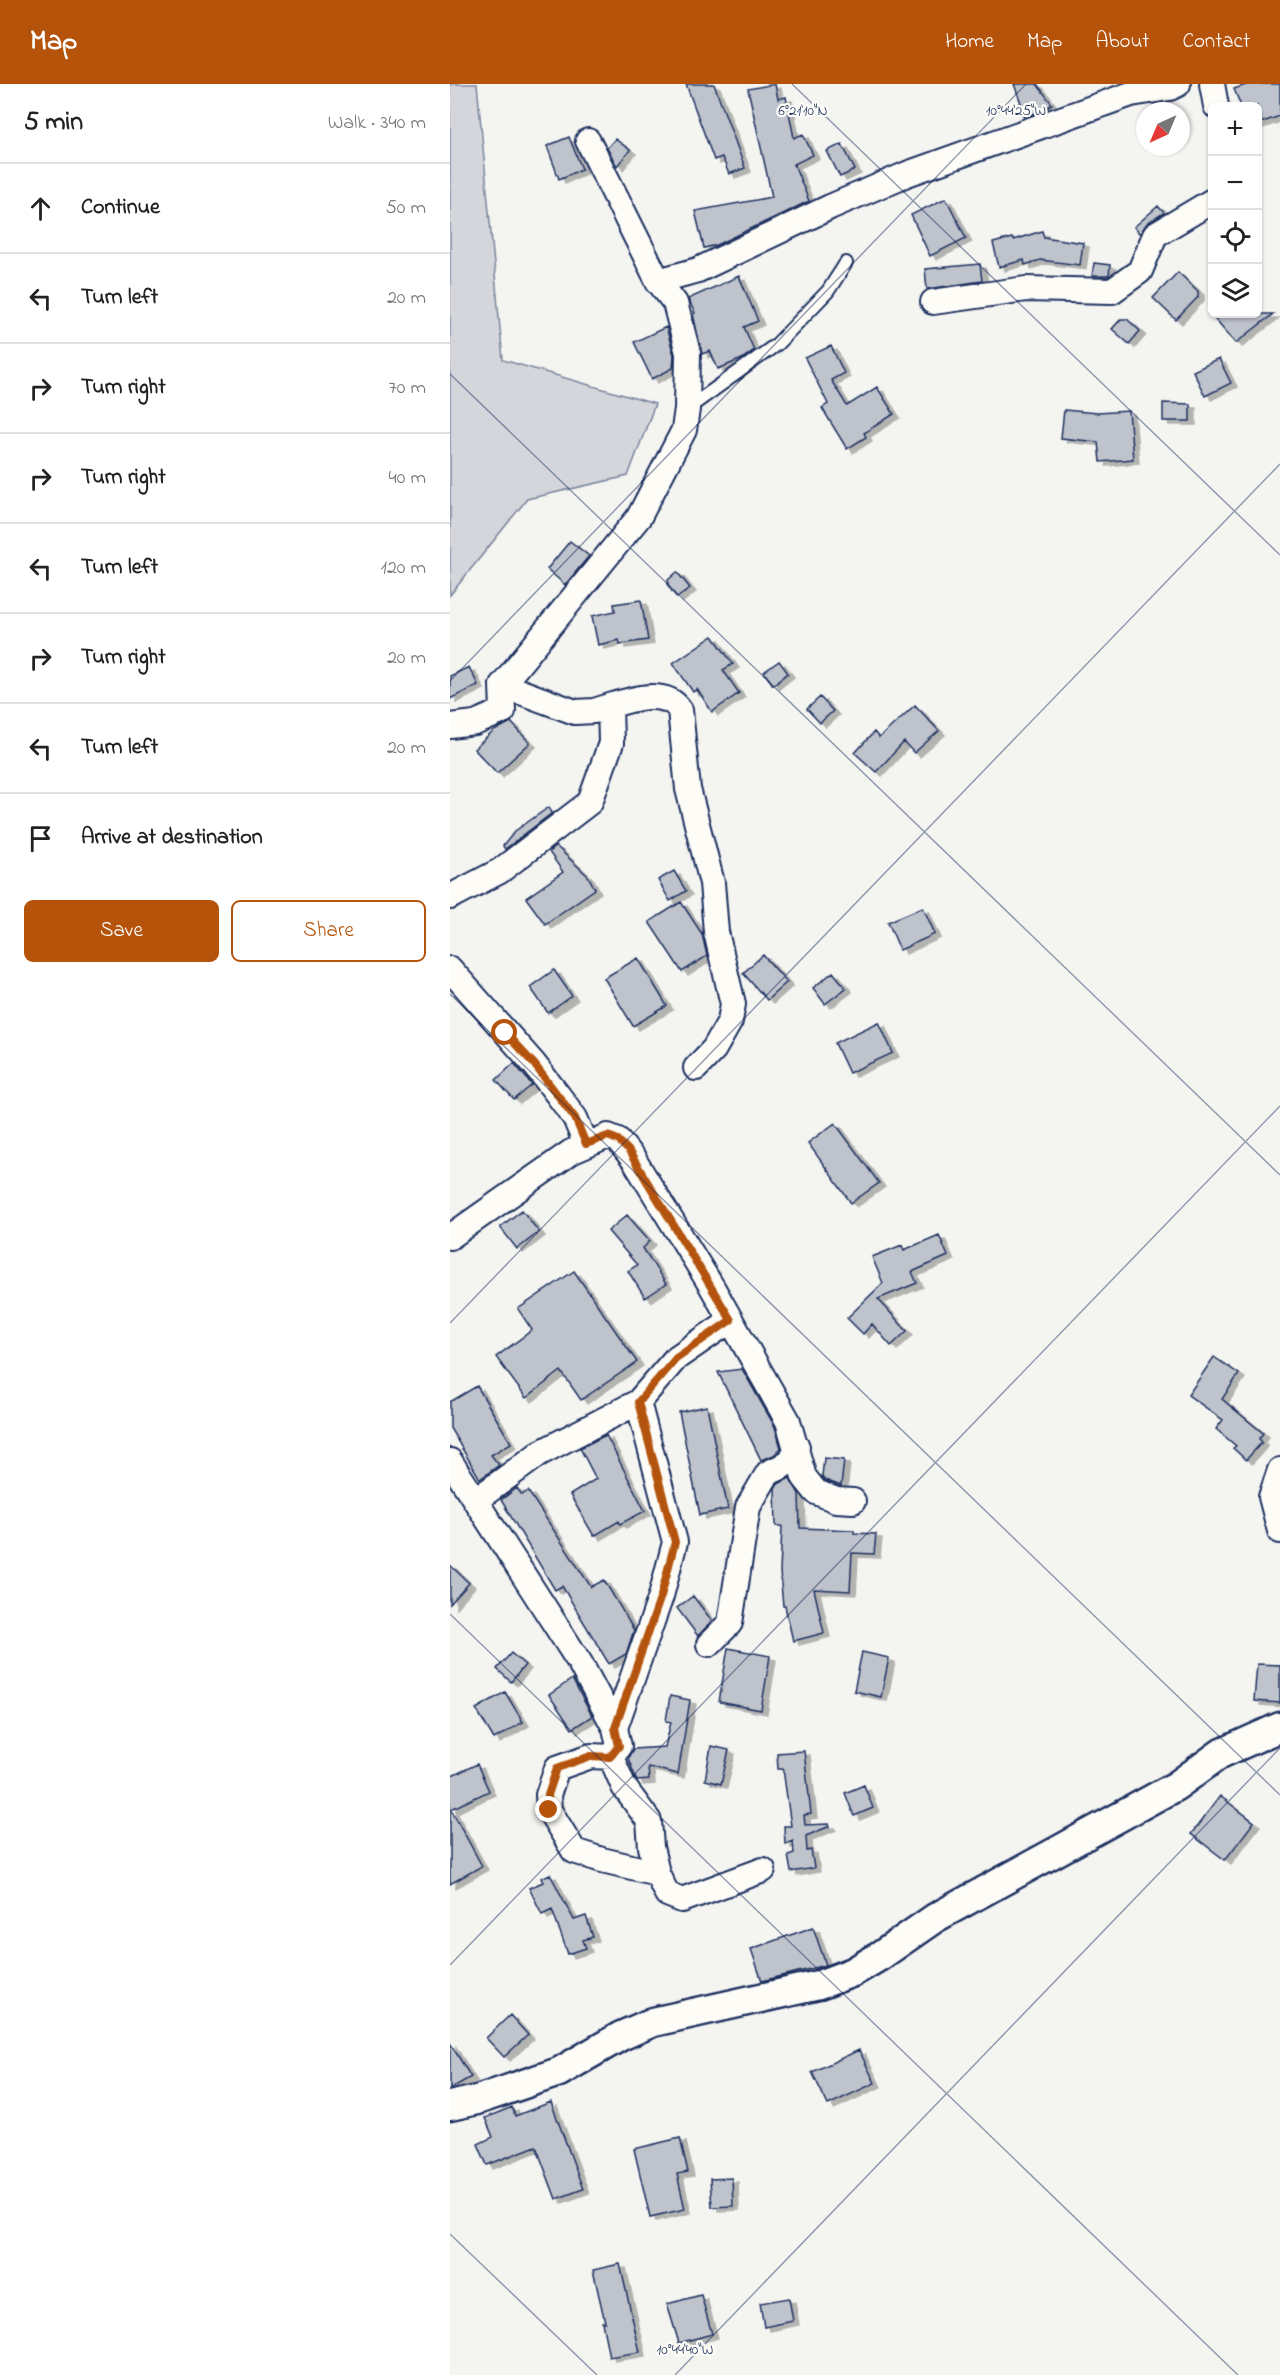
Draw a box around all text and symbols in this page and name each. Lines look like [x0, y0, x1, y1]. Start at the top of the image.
text: Map [30, 22, 77, 63]
text: Home [945, 27, 994, 57]
text: Map [1027, 27, 1062, 57]
text: About [1095, 27, 1149, 57]
text: Contact [1182, 27, 1250, 57]
text: 6°21'10"N [778, 100, 828, 122]
text: 10°44'25"W [986, 100, 1046, 122]
north arrow [1136, 102, 1190, 156]
map controls [1208, 102, 1262, 318]
button: + [1208, 102, 1262, 156]
text: 5 min [24, 104, 83, 142]
text: Walk · 340 m [328, 109, 426, 138]
button: − [1208, 156, 1262, 210]
icon: ahead [24, 192, 57, 225]
text: Continue [81, 192, 160, 224]
text: 50 m [385, 194, 426, 223]
button: locate [1208, 210, 1262, 264]
button: layers [1208, 264, 1262, 318]
icon: left [24, 282, 57, 315]
text: Turn left [81, 282, 158, 314]
text: 20 m [387, 284, 426, 313]
icon: right [24, 372, 57, 405]
text: Turn right [81, 372, 166, 404]
text: 70 m [389, 374, 426, 403]
icon: right [24, 462, 57, 495]
text: Turn right [81, 462, 166, 494]
text: 40 m [389, 464, 426, 493]
icon: left [24, 552, 57, 585]
text: Turn left [81, 552, 158, 584]
text: 120 m [381, 554, 426, 583]
icon: right [24, 642, 57, 675]
text: Turn right [81, 642, 166, 674]
text: 20 m [387, 644, 426, 673]
icon: left [24, 732, 57, 765]
text: Turn left [81, 732, 158, 764]
text: 20 m [387, 734, 426, 763]
icon: arrive [24, 822, 57, 855]
text: Arrive at destination [81, 822, 263, 854]
button: Save [24, 900, 219, 962]
button: Share [231, 900, 426, 962]
route start [491, 1019, 517, 1045]
route end [535, 1796, 561, 1822]
text: 10°44'40"W [656, 2339, 714, 2361]

